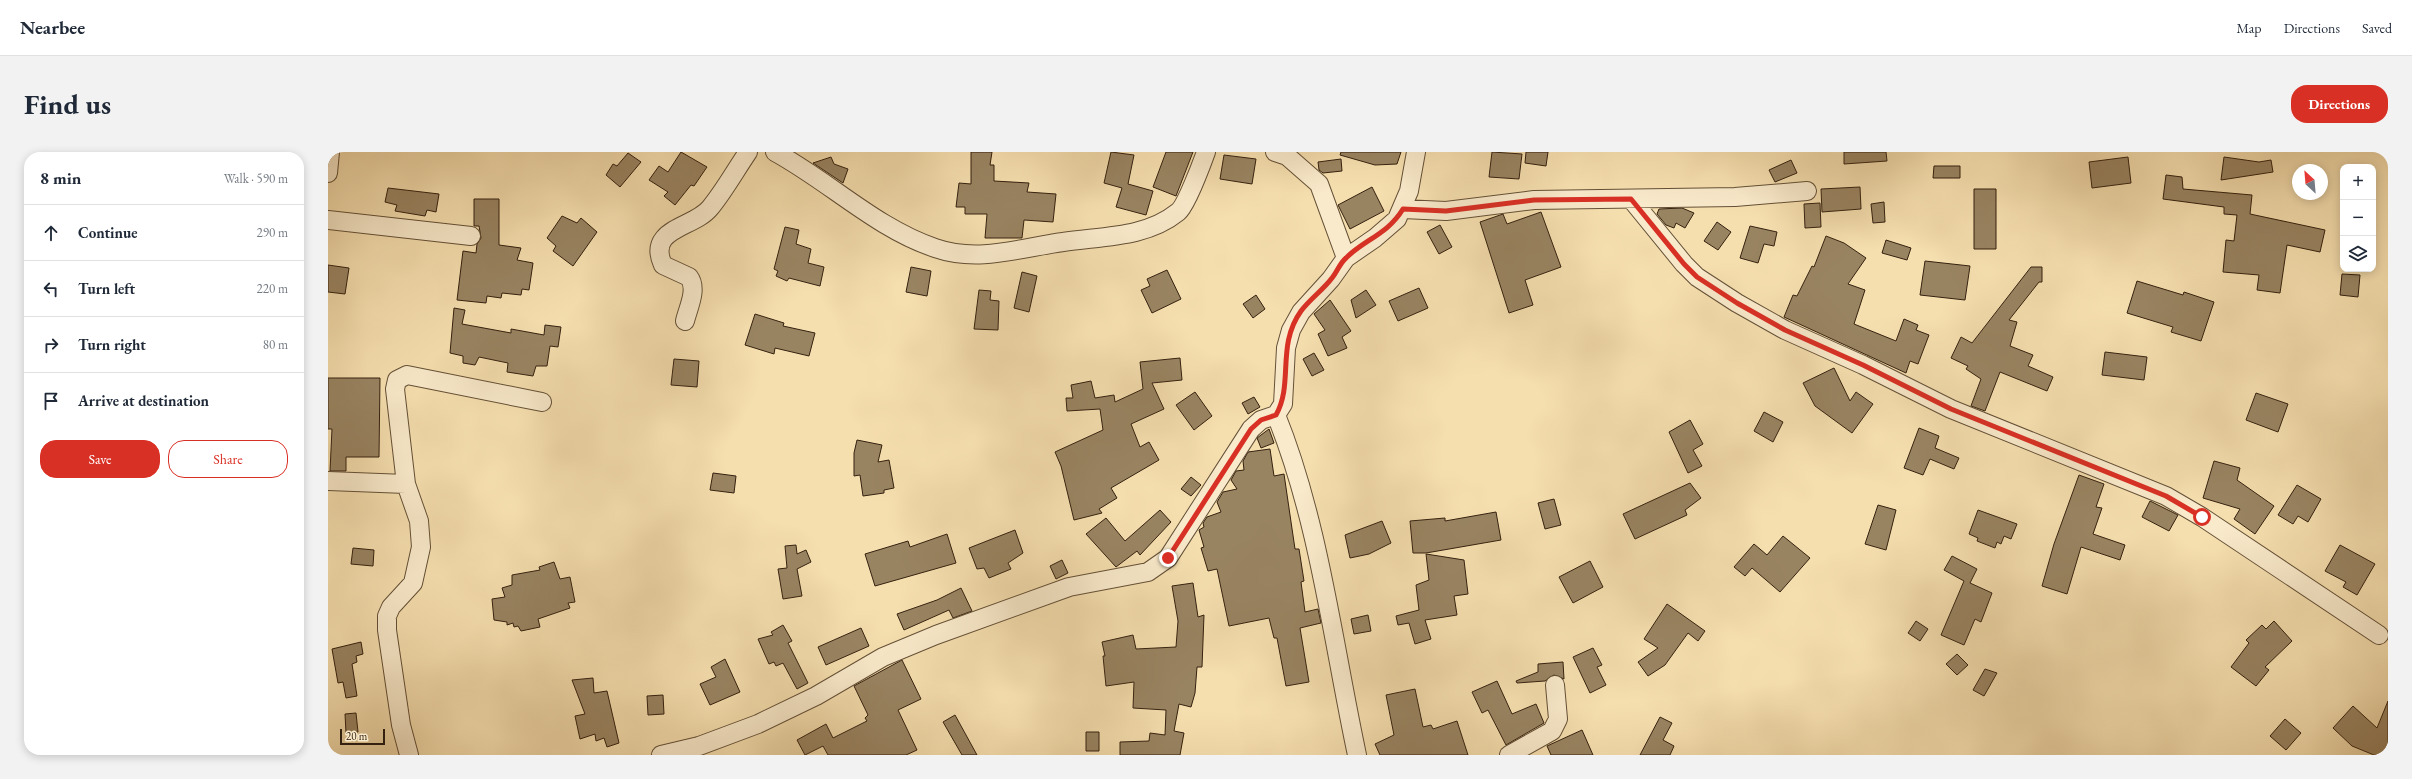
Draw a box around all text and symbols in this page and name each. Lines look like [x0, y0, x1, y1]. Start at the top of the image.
text: Nearbee [20, 15, 85, 40]
text: Map [2236, 19, 2262, 37]
text: Directions [2284, 19, 2340, 37]
text: Saved [2362, 19, 2392, 37]
button: Directions [2291, 85, 2388, 123]
text: Find us [24, 86, 111, 122]
north arrow [2292, 164, 2328, 200]
map controls [2340, 164, 2376, 272]
button: + [2340, 164, 2376, 200]
text: 8 min [40, 167, 81, 189]
text: Walk · 590 m [224, 170, 288, 187]
button: − [2340, 200, 2376, 236]
icon: ahead [40, 222, 62, 244]
text: Continue [78, 223, 138, 242]
text: 290 m [257, 224, 288, 241]
button: layers [2340, 236, 2376, 272]
icon: left [40, 278, 62, 300]
text: Turn left [78, 279, 135, 298]
text: 220 m [257, 280, 288, 297]
icon: right [40, 334, 62, 356]
text: Turn right [78, 335, 146, 354]
text: 80 m [263, 336, 288, 353]
icon: arrive [40, 390, 62, 412]
text: Arrive at destination [78, 391, 209, 410]
button: Save [40, 440, 160, 478]
button: Share [168, 440, 288, 478]
route start [2193, 508, 2211, 526]
route end [1159, 549, 1177, 567]
scale bar [340, 727, 385, 746]
text: 20 m [346, 729, 367, 743]

